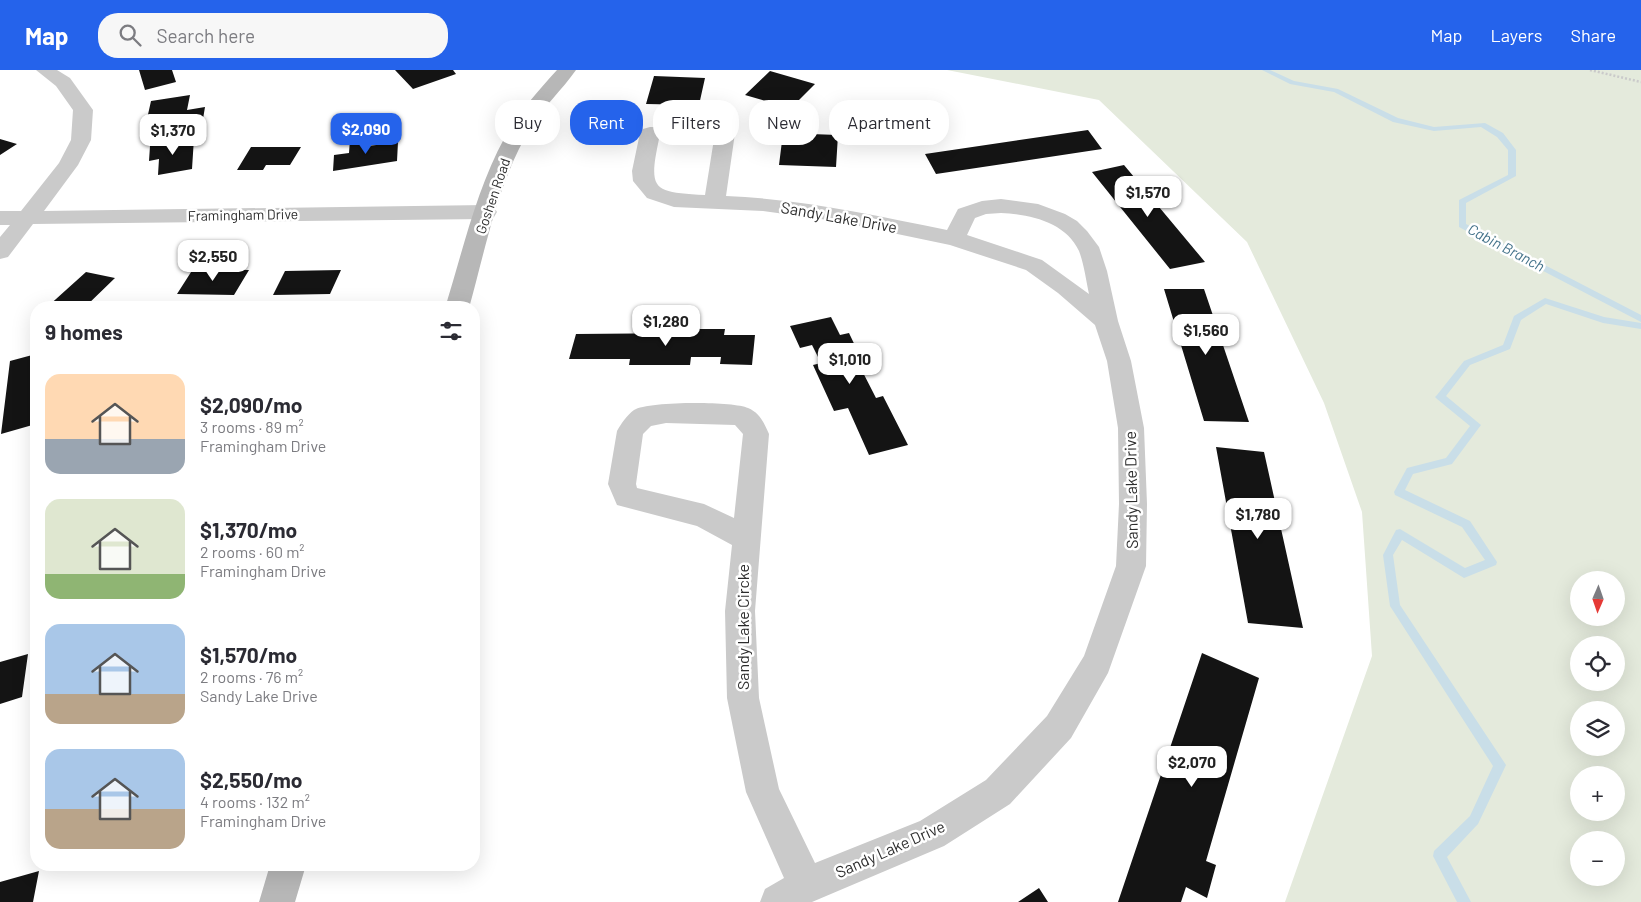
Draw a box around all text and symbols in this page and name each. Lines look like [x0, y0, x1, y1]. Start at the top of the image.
search box [98, 13, 448, 58]
text: Map [25, 21, 68, 50]
icon: search [116, 21, 144, 49]
text: Search here [156, 24, 255, 47]
text: Map [1430, 24, 1462, 46]
text: Layers [1490, 24, 1543, 46]
text: Share [1571, 24, 1616, 46]
chip: Buy [495, 100, 560, 145]
chip: Rent [570, 100, 643, 145]
chip: Filters [653, 100, 739, 145]
chip: New [749, 100, 819, 145]
chip: Apartment [829, 100, 949, 145]
pin: $2,090 [325, 112, 407, 155]
pin: $1,370 [132, 114, 214, 156]
text: $2,090 [342, 119, 390, 138]
text: $1,370 [151, 120, 195, 139]
street label: Goshen Road [472, 156, 513, 236]
pin: $1,570 [1107, 176, 1189, 218]
text: $1,570 [1126, 182, 1170, 201]
street label: Sandy Lake Drive [779, 197, 899, 236]
street label: Framingham Drive [188, 205, 298, 224]
water label: Cabin Branch [1465, 219, 1548, 275]
pin: $2,550 [172, 240, 254, 282]
text: $2,550 [189, 246, 237, 265]
pin: $1,280 [625, 304, 707, 347]
text: $1,280 [643, 311, 689, 330]
pin: $1,560 [1165, 314, 1247, 356]
icon: filters [437, 317, 465, 345]
text: 9 homes [45, 319, 123, 344]
text: $1,560 [1183, 320, 1229, 339]
pin: $1,010 [809, 342, 891, 385]
text: $1,010 [829, 349, 871, 368]
text: $2,090/mo [200, 392, 302, 417]
icon: home [85, 394, 145, 454]
text: 3 rooms · 89 m² [200, 417, 304, 436]
street label: Sandy Lake Drive [1120, 431, 1141, 549]
text: Framingham Drive [200, 436, 326, 455]
pin: $1,780 [1217, 498, 1299, 540]
text: $1,780 [1236, 504, 1280, 523]
text: $1,370/mo [200, 517, 297, 542]
icon: home [85, 519, 145, 579]
text: 2 rooms · 60 m² [200, 542, 305, 561]
text: Framingham Drive [200, 561, 326, 580]
street label: Sandy Lake Circke [733, 564, 752, 690]
north arrow [1570, 571, 1625, 626]
map controls [1570, 571, 1625, 886]
button: locate [1570, 636, 1625, 691]
text: $1,570/mo [200, 642, 297, 667]
icon: home [85, 644, 145, 704]
text: 2 rooms · 76 m² [200, 667, 303, 686]
text: Sandy Lake Drive [200, 686, 318, 705]
button: layers [1570, 701, 1625, 756]
pin: $2,070 [1151, 746, 1233, 788]
text: $2,070 [1168, 752, 1216, 771]
button: + [1570, 766, 1625, 821]
text: $2,550/mo [200, 767, 302, 792]
icon: home [85, 769, 145, 829]
text: 4 rooms · 132 m² [200, 792, 310, 811]
text: Framingham Drive [200, 811, 326, 830]
street label: Sandy Lake Drive [832, 816, 947, 881]
button: − [1570, 831, 1625, 886]

